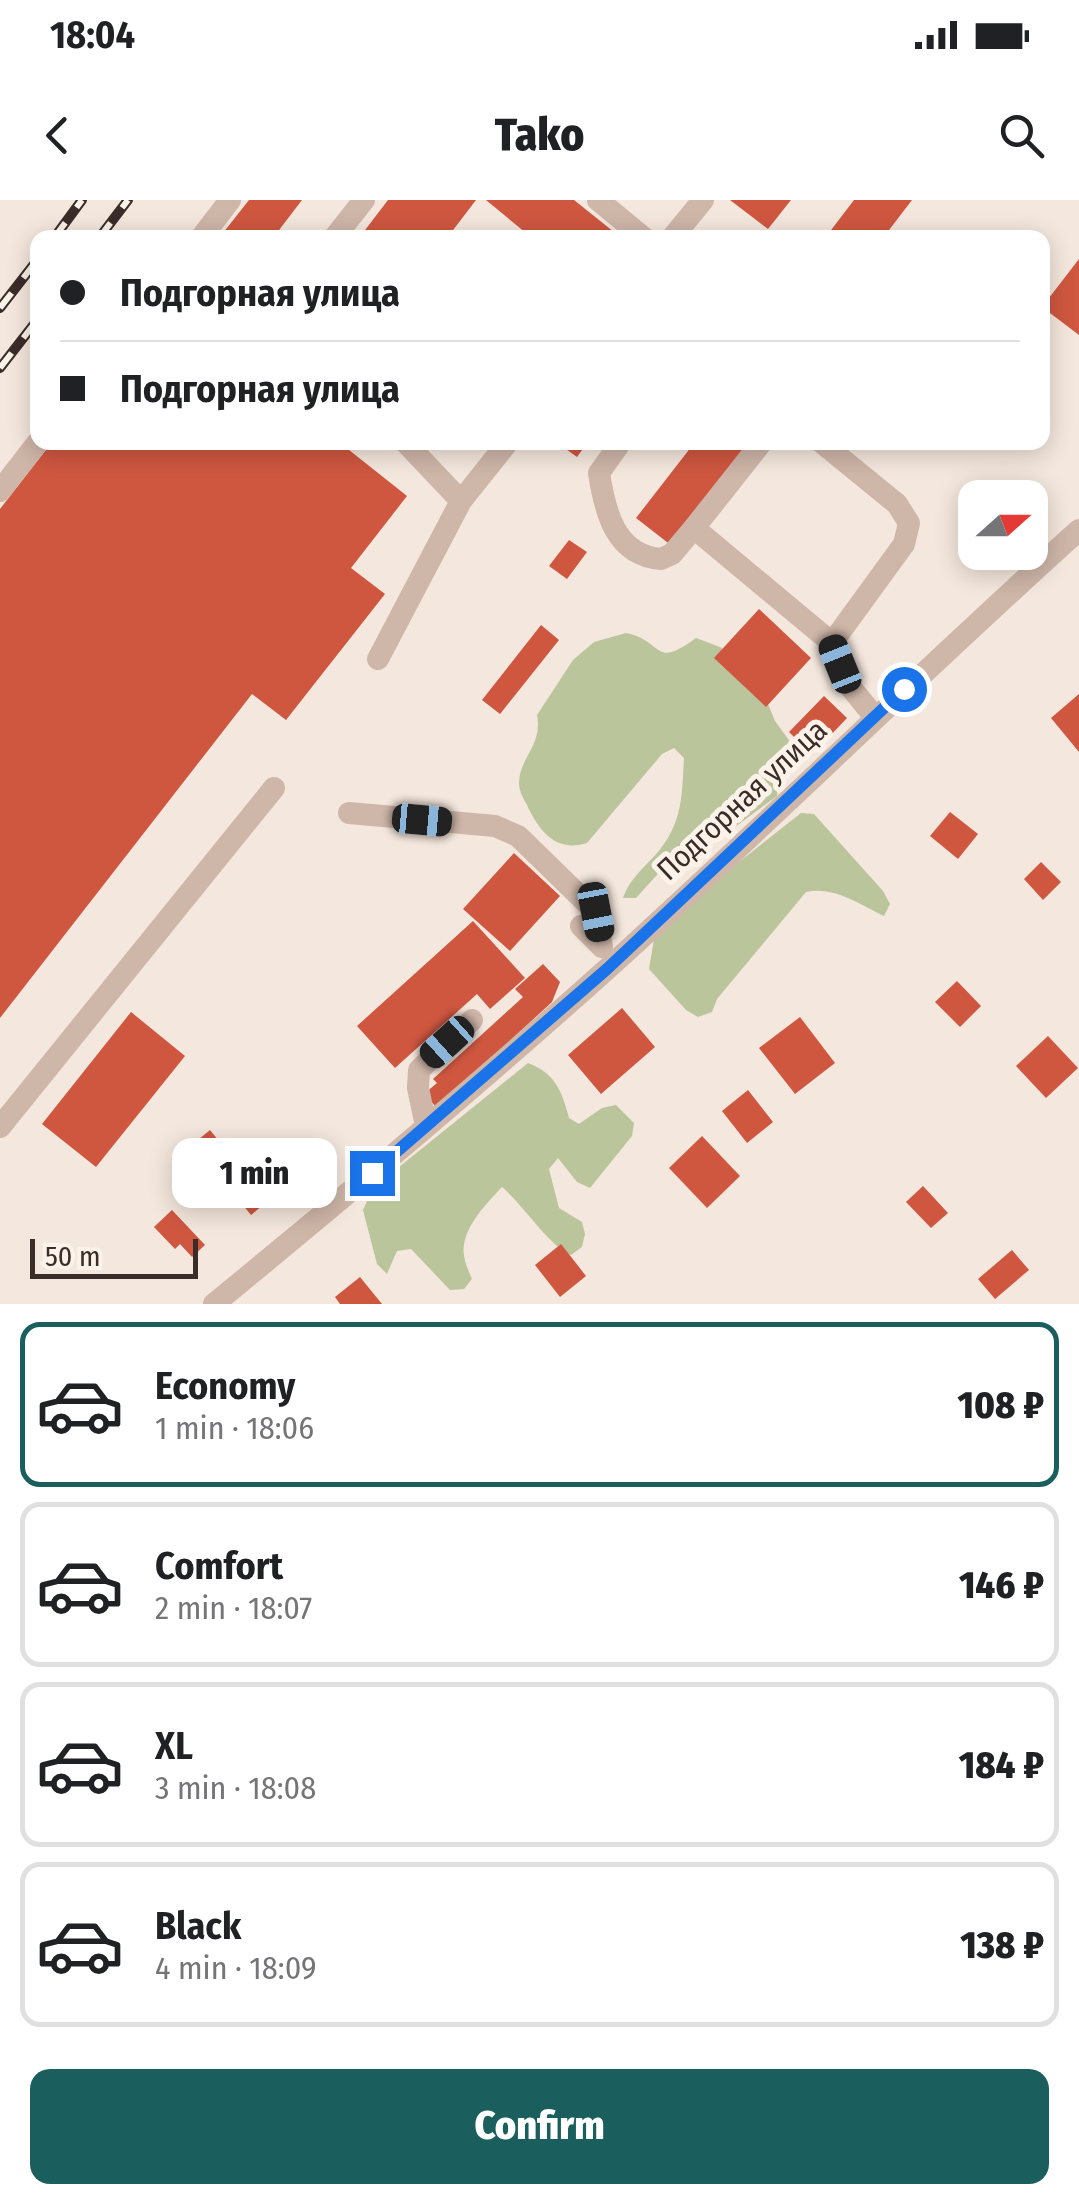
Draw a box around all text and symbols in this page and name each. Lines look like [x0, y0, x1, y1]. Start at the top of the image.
text: 18:04 [50, 12, 135, 58]
icon: back [30, 108, 85, 163]
text: Tako [495, 108, 584, 162]
icon: search [994, 108, 1049, 163]
text: Подгорная улица [120, 270, 400, 316]
text: Подгорная улица [120, 366, 400, 412]
north arrow [958, 480, 1048, 570]
map controls [958, 480, 1048, 570]
car [815, 631, 865, 697]
route start [882, 667, 927, 712]
street label: Подгорная улица [650, 712, 834, 888]
car [391, 802, 453, 838]
car [576, 880, 616, 944]
car [415, 1011, 479, 1073]
callout: 1 min [172, 1138, 337, 1208]
route end [350, 1151, 395, 1196]
text: 1 min [220, 1154, 289, 1192]
scale bar [30, 1234, 198, 1278]
text: 50 m [45, 1240, 101, 1273]
icon: car [35, 1360, 125, 1450]
text: Economy [155, 1363, 295, 1409]
text: 108 ₽ [958, 1382, 1044, 1428]
text: 1 min · 18:06 [155, 1409, 314, 1447]
icon: car [35, 1540, 125, 1630]
text: Comfort [155, 1543, 283, 1589]
text: 146 ₽ [959, 1562, 1044, 1608]
text: 2 min · 18:07 [155, 1589, 312, 1627]
icon: car [35, 1720, 125, 1810]
text: XL [155, 1723, 193, 1769]
text: 184 ₽ [959, 1742, 1044, 1788]
text: 3 min · 18:08 [155, 1769, 316, 1807]
icon: car [35, 1900, 125, 1990]
text: Black [155, 1903, 241, 1949]
text: 138 ₽ [960, 1922, 1044, 1968]
text: 4 min · 18:09 [155, 1949, 317, 1987]
button: Confirm [30, 2069, 1049, 2184]

